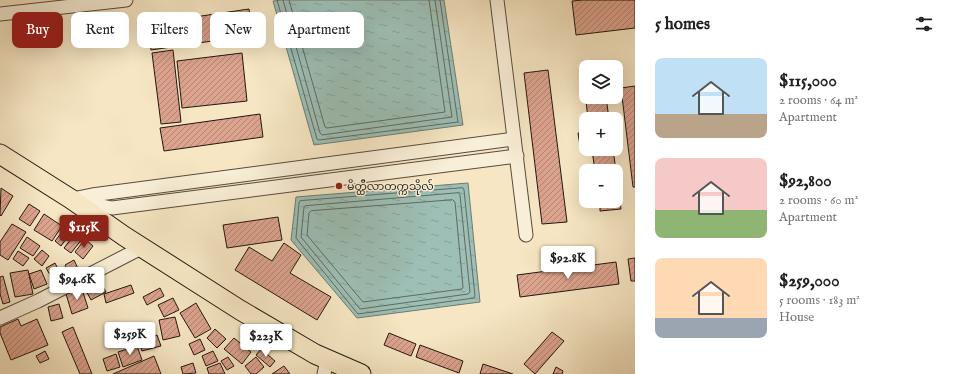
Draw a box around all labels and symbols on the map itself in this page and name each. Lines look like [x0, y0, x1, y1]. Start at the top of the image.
place label: မိတ္ထီလာတက္ကသိုလ် [347, 179, 434, 195]
marker: မိတ္ထီလာတက္ကသိုလ် [334, 181, 344, 191]
pin: $115K [56, 215, 112, 249]
pin: $92.8K [535, 246, 601, 280]
pin: $94.6K [44, 267, 110, 301]
pin: $259K [102, 322, 158, 356]
pin: $223K [238, 324, 294, 358]

